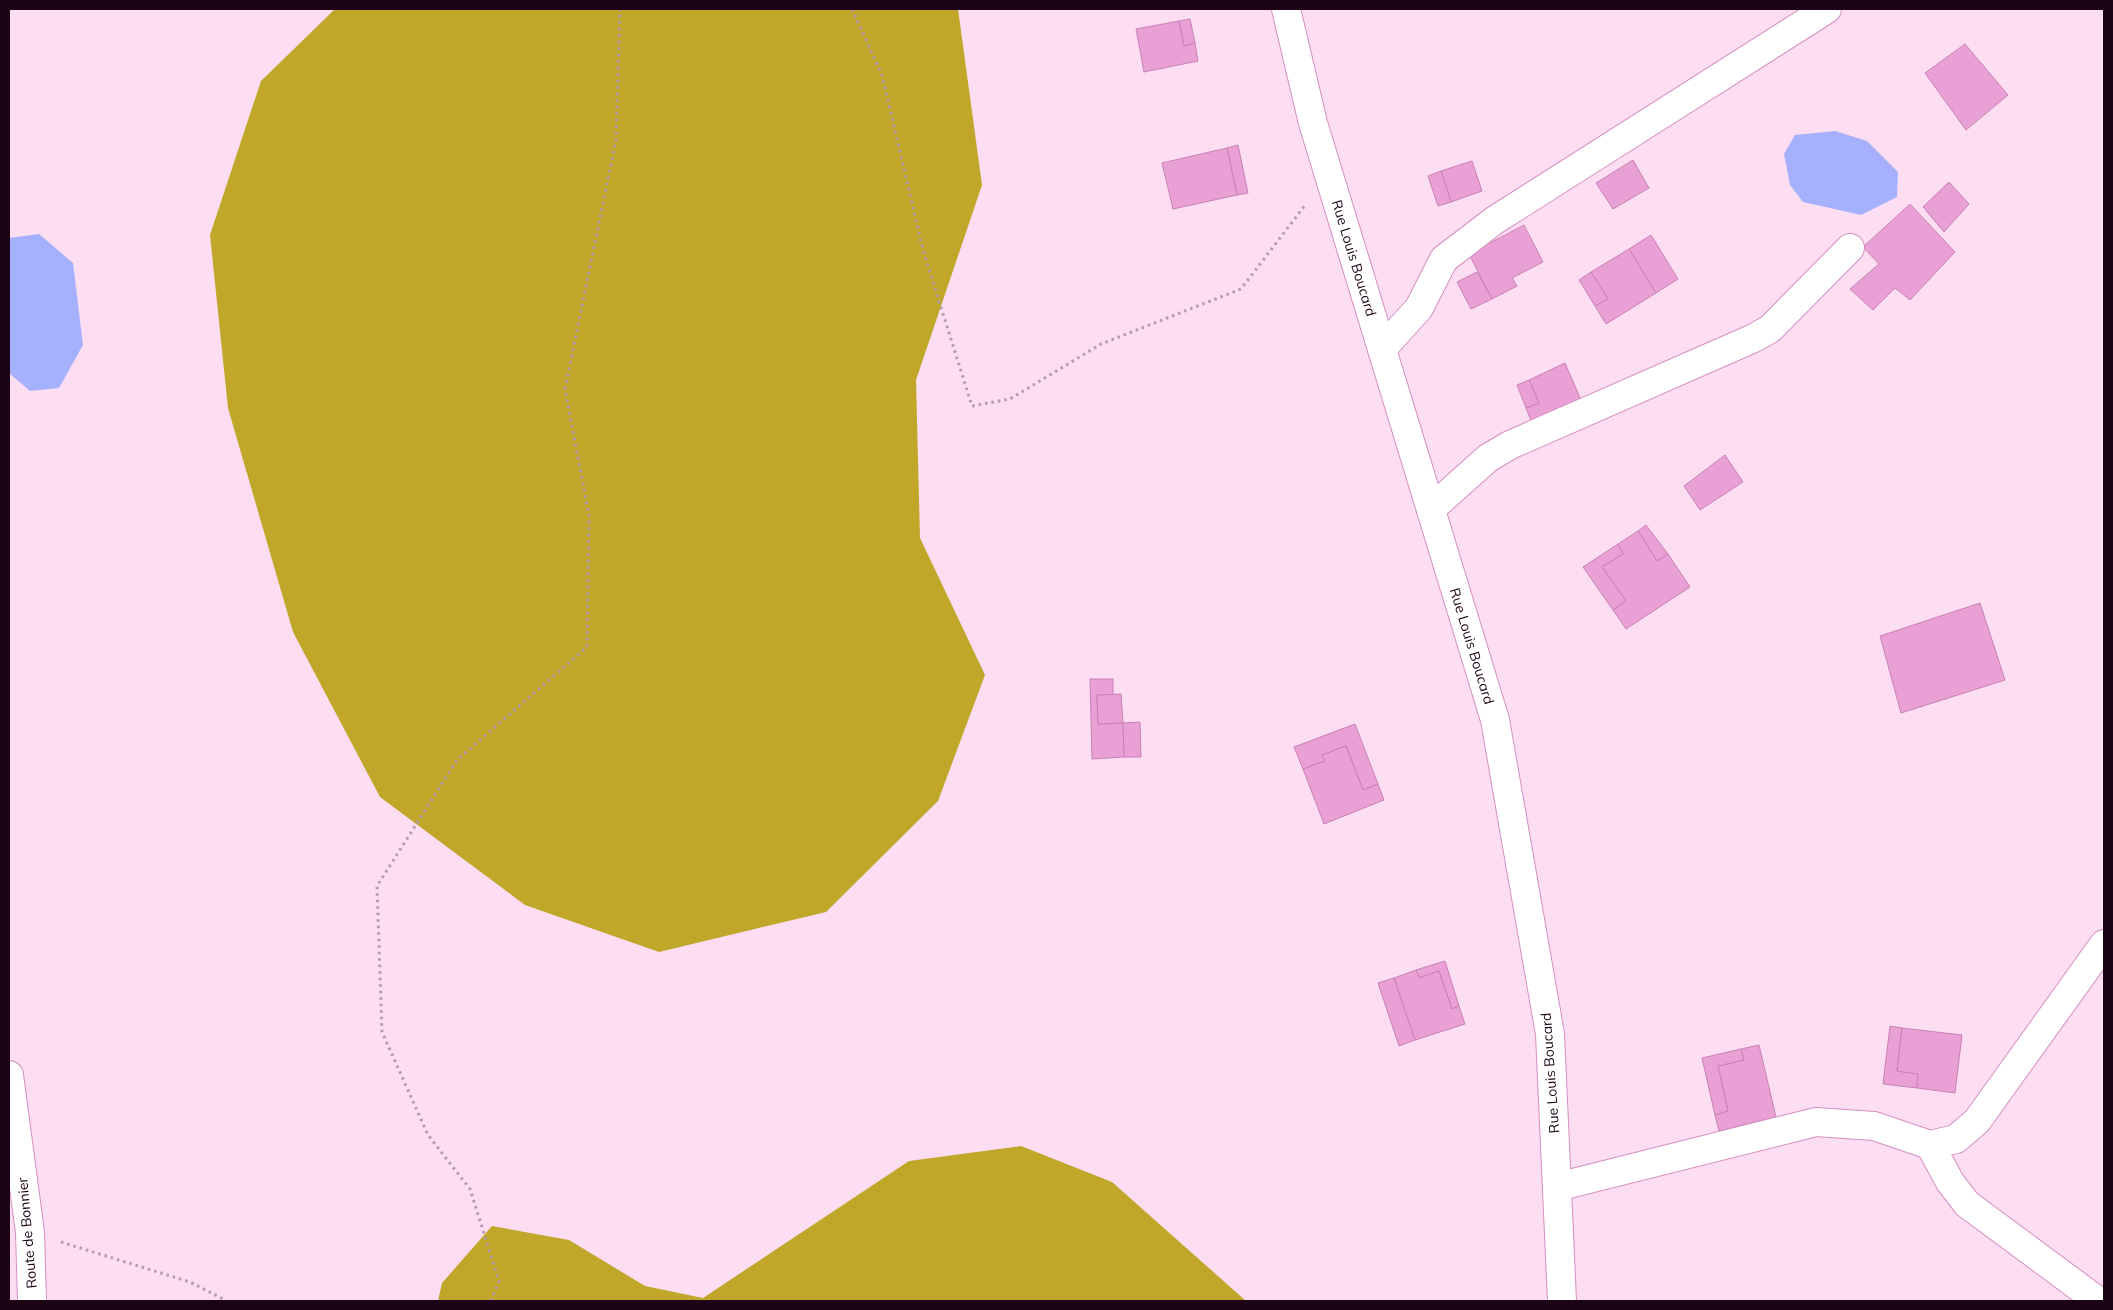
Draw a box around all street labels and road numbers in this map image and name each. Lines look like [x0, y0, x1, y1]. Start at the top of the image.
street label: Rue Louis Boucard [1328, 198, 1380, 318]
street label: Rue Louis Boucard [1446, 586, 1498, 706]
street label: Rue Louis Boucard [1537, 1012, 1563, 1134]
street label: Route de Bonnier [13, 1176, 41, 1289]

